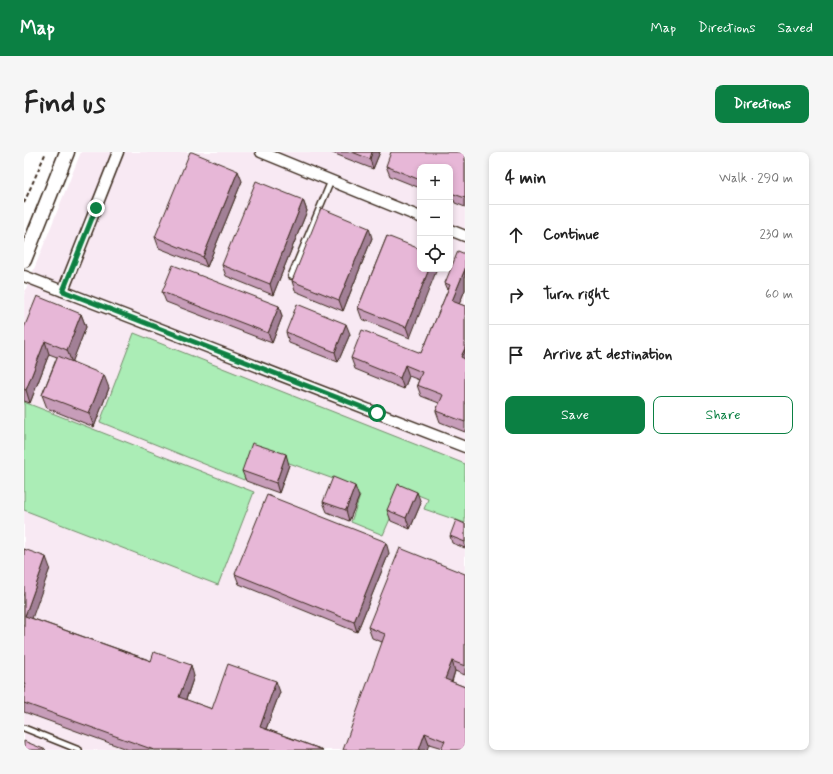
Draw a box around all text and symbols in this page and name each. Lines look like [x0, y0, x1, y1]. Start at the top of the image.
text: Map [20, 16, 55, 41]
text: Map [650, 19, 676, 37]
text: Directions [698, 19, 756, 37]
text: Saved [778, 19, 813, 37]
button: Directions [715, 85, 809, 123]
text: Find us [24, 86, 105, 123]
map controls [417, 164, 453, 272]
button: + [417, 164, 453, 200]
text: 4 min [505, 167, 546, 189]
text: Walk · 290 m [719, 170, 793, 187]
route end [87, 199, 105, 217]
button: − [417, 200, 453, 236]
icon: ahead [505, 224, 527, 246]
text: Continue [543, 225, 599, 245]
text: 230 m [759, 226, 793, 243]
button: locate [417, 236, 453, 272]
icon: right [505, 284, 527, 306]
text: Turn right [543, 285, 610, 305]
text: 60 m [765, 286, 793, 303]
icon: arrive [505, 344, 527, 366]
text: Arrive at destination [543, 345, 672, 365]
button: Save [505, 396, 645, 434]
button: Share [653, 396, 793, 434]
route start [368, 404, 386, 422]

